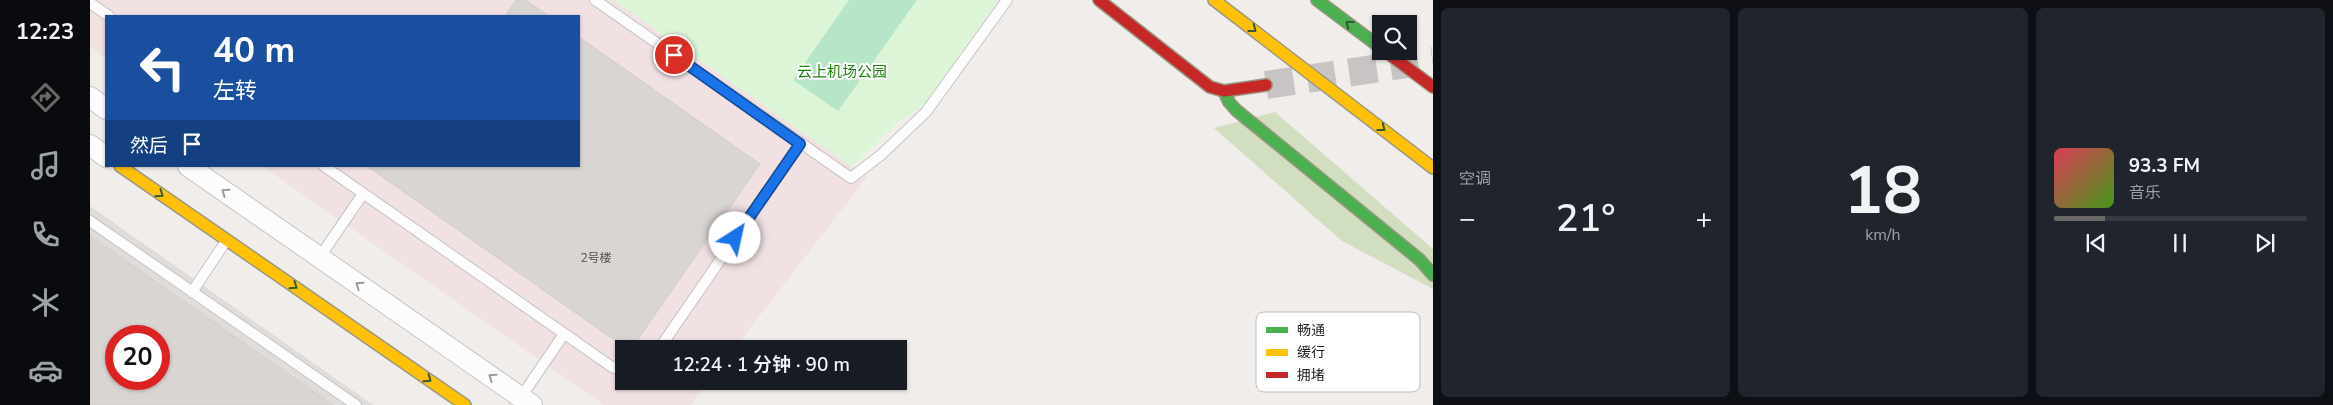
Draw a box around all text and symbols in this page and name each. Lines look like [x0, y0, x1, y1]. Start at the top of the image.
map controls [1372, 15, 1417, 60]
button: search [1372, 15, 1417, 60]
text: 12:23 [16, 17, 74, 47]
one-way arrow [1345, 21, 1355, 30]
one-way arrow [1247, 23, 1257, 32]
text: 40 m [213, 27, 295, 74]
pin [653, 34, 695, 76]
icon: left [130, 35, 195, 100]
icon: arrive [660, 41, 688, 69]
park label: 云上机场公园 [797, 62, 887, 82]
text: 左转 [213, 76, 257, 106]
icon: directions [28, 80, 63, 115]
one-way arrow [1376, 123, 1385, 131]
icon: arrive [178, 130, 206, 158]
text: 然后 [130, 133, 168, 159]
text: 18 [1844, 147, 1922, 236]
icon: music [28, 148, 63, 183]
text: 93.3 FM [2129, 153, 2200, 179]
text: 空调 [1459, 168, 1491, 190]
text: 音乐 [2129, 182, 2161, 204]
one-way arrow [155, 188, 164, 197]
one-way arrow [221, 189, 231, 198]
text: 21° [1556, 193, 1616, 244]
text: − [1459, 200, 1476, 238]
text: + [1696, 200, 1712, 238]
position arrow [708, 211, 760, 263]
icon: phone [28, 217, 63, 252]
text: km/h [1865, 224, 1901, 246]
icon: previous [2082, 229, 2110, 257]
icon: pause [2166, 229, 2194, 257]
icon: next [2251, 229, 2279, 257]
house number: 2号楼 [580, 250, 612, 266]
one-way arrow [288, 280, 298, 289]
one-way arrow [355, 282, 364, 291]
icon: climate [28, 285, 63, 320]
legend [1256, 312, 1420, 392]
text: 畅通 [1297, 321, 1325, 340]
speed limit sign: 20 [105, 325, 170, 390]
text: 缓行 [1297, 343, 1325, 362]
text: 12:24 · 1 分钟 · 90 m [672, 352, 850, 378]
icon: car [28, 353, 63, 388]
text: 拥堵 [1297, 366, 1325, 385]
one-way arrow [422, 373, 431, 382]
one-way arrow [488, 374, 498, 383]

